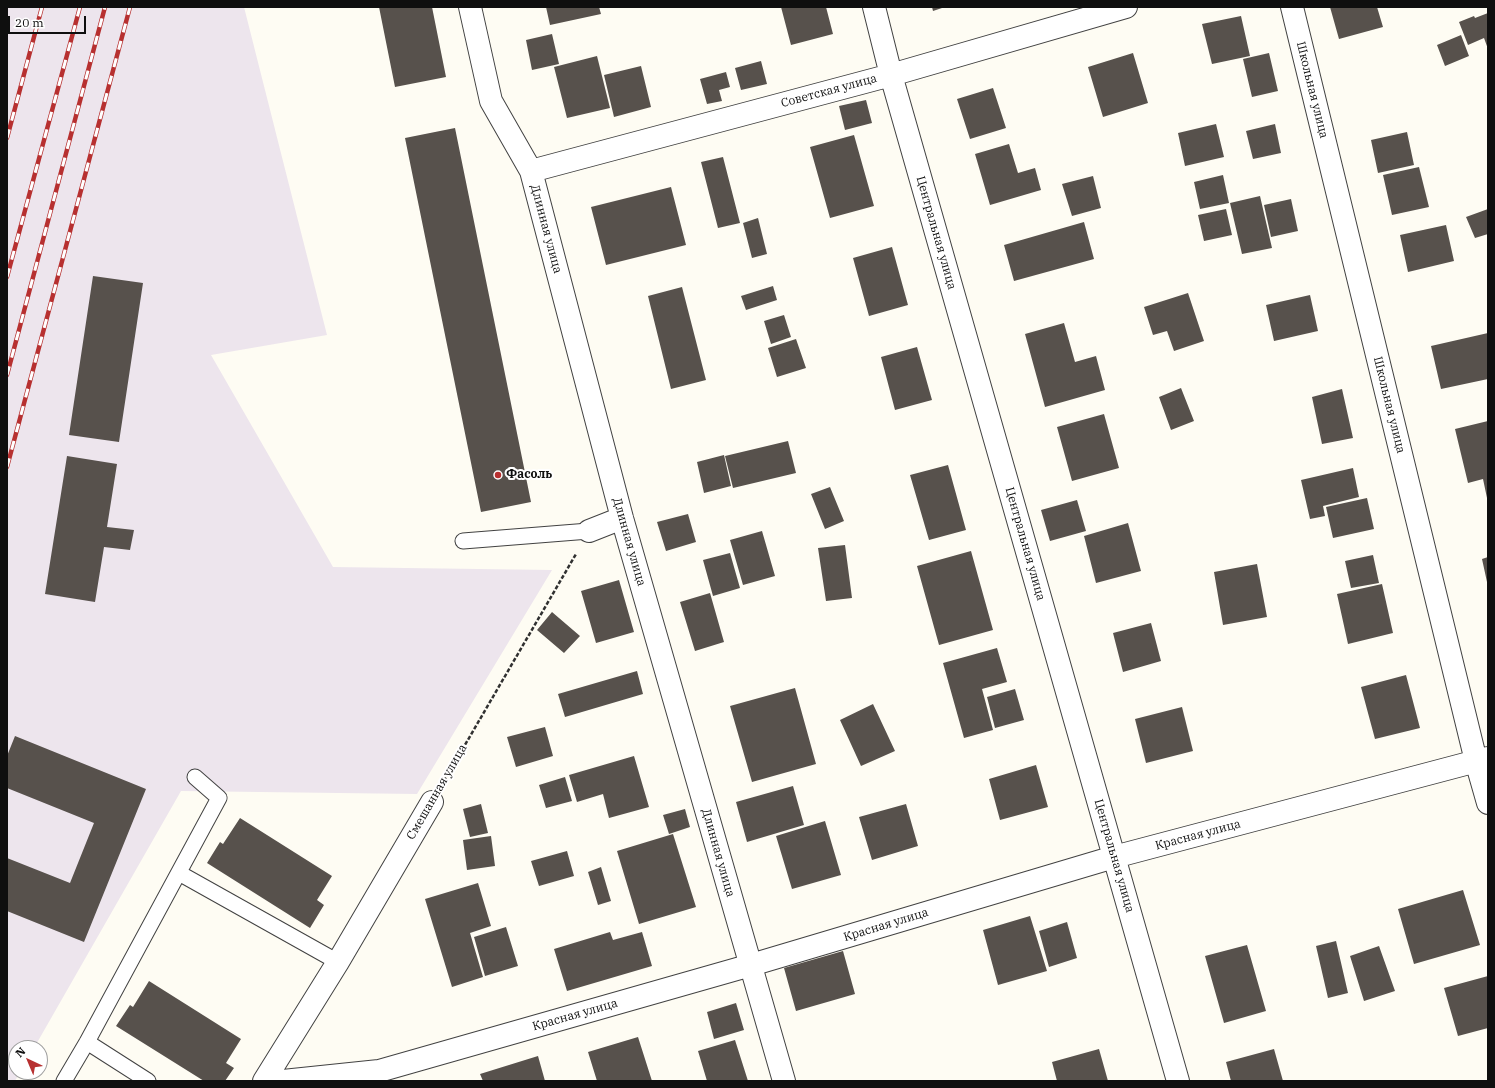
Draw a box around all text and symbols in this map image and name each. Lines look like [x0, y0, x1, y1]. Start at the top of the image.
scale bar [10, 8, 88, 34]
text: 20 m [15, 15, 44, 30]
street label: Школьная улица [1293, 40, 1331, 140]
street label: Советская улица [779, 71, 879, 111]
street label: Центральная улица [913, 175, 959, 291]
street label: Длинная улица [527, 183, 565, 275]
street label: Школьная улица [1370, 355, 1408, 455]
place label: Фасоль [506, 468, 552, 482]
marker: Фасоль [493, 470, 503, 480]
street label: Центральная улица [1002, 486, 1048, 602]
street label: Длинная улица [609, 496, 649, 588]
street label: Смешанная улица [404, 742, 470, 842]
street label: Центральная улица [1091, 798, 1137, 914]
street label: Длинная улица [698, 807, 738, 899]
street label: Красная улица [1154, 817, 1242, 853]
street label: Красная улица [842, 905, 930, 945]
street label: Красная улица [531, 996, 619, 1034]
north arrow [8, 1040, 48, 1080]
text: N [12, 1044, 28, 1060]

